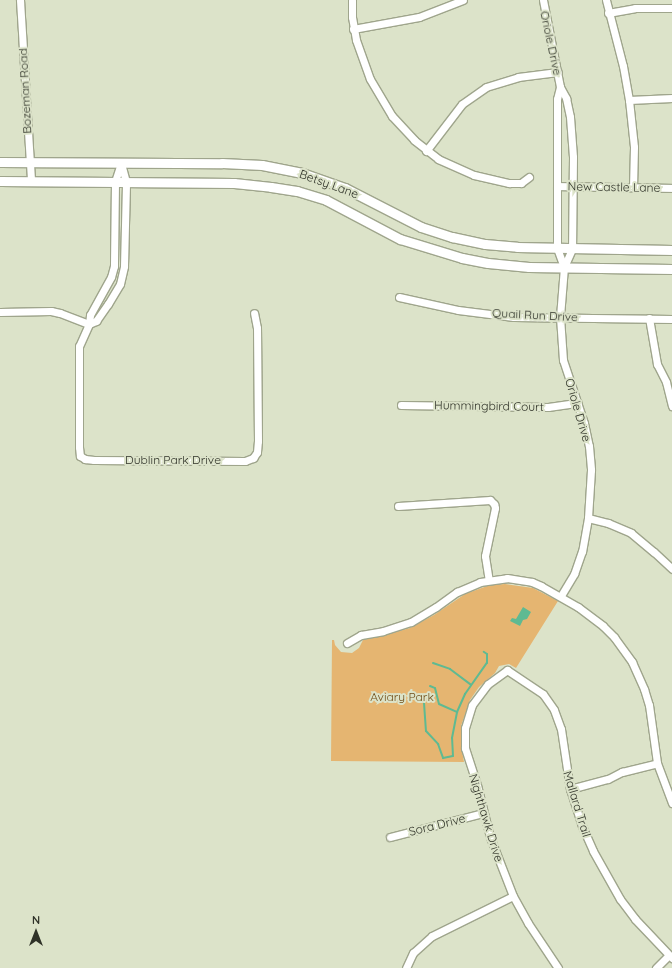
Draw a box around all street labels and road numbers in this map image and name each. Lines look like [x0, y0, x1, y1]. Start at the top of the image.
street label: Oriole Drive [537, 10, 565, 76]
street label: Bozeman Road [16, 48, 34, 134]
street label: Betsy Lane [297, 167, 361, 201]
street label: New Castle Lane [568, 179, 660, 195]
street label: Quail Run Drive [492, 306, 578, 324]
street label: Oriole Drive [562, 377, 594, 443]
street label: Hummingbird Court [434, 398, 544, 414]
street label: Dublin Park Drive [125, 453, 221, 467]
street label: Mallard Trail [560, 769, 594, 839]
street label: Nighthawk Drive [466, 772, 506, 864]
street label: Sora Drive [407, 811, 467, 839]

